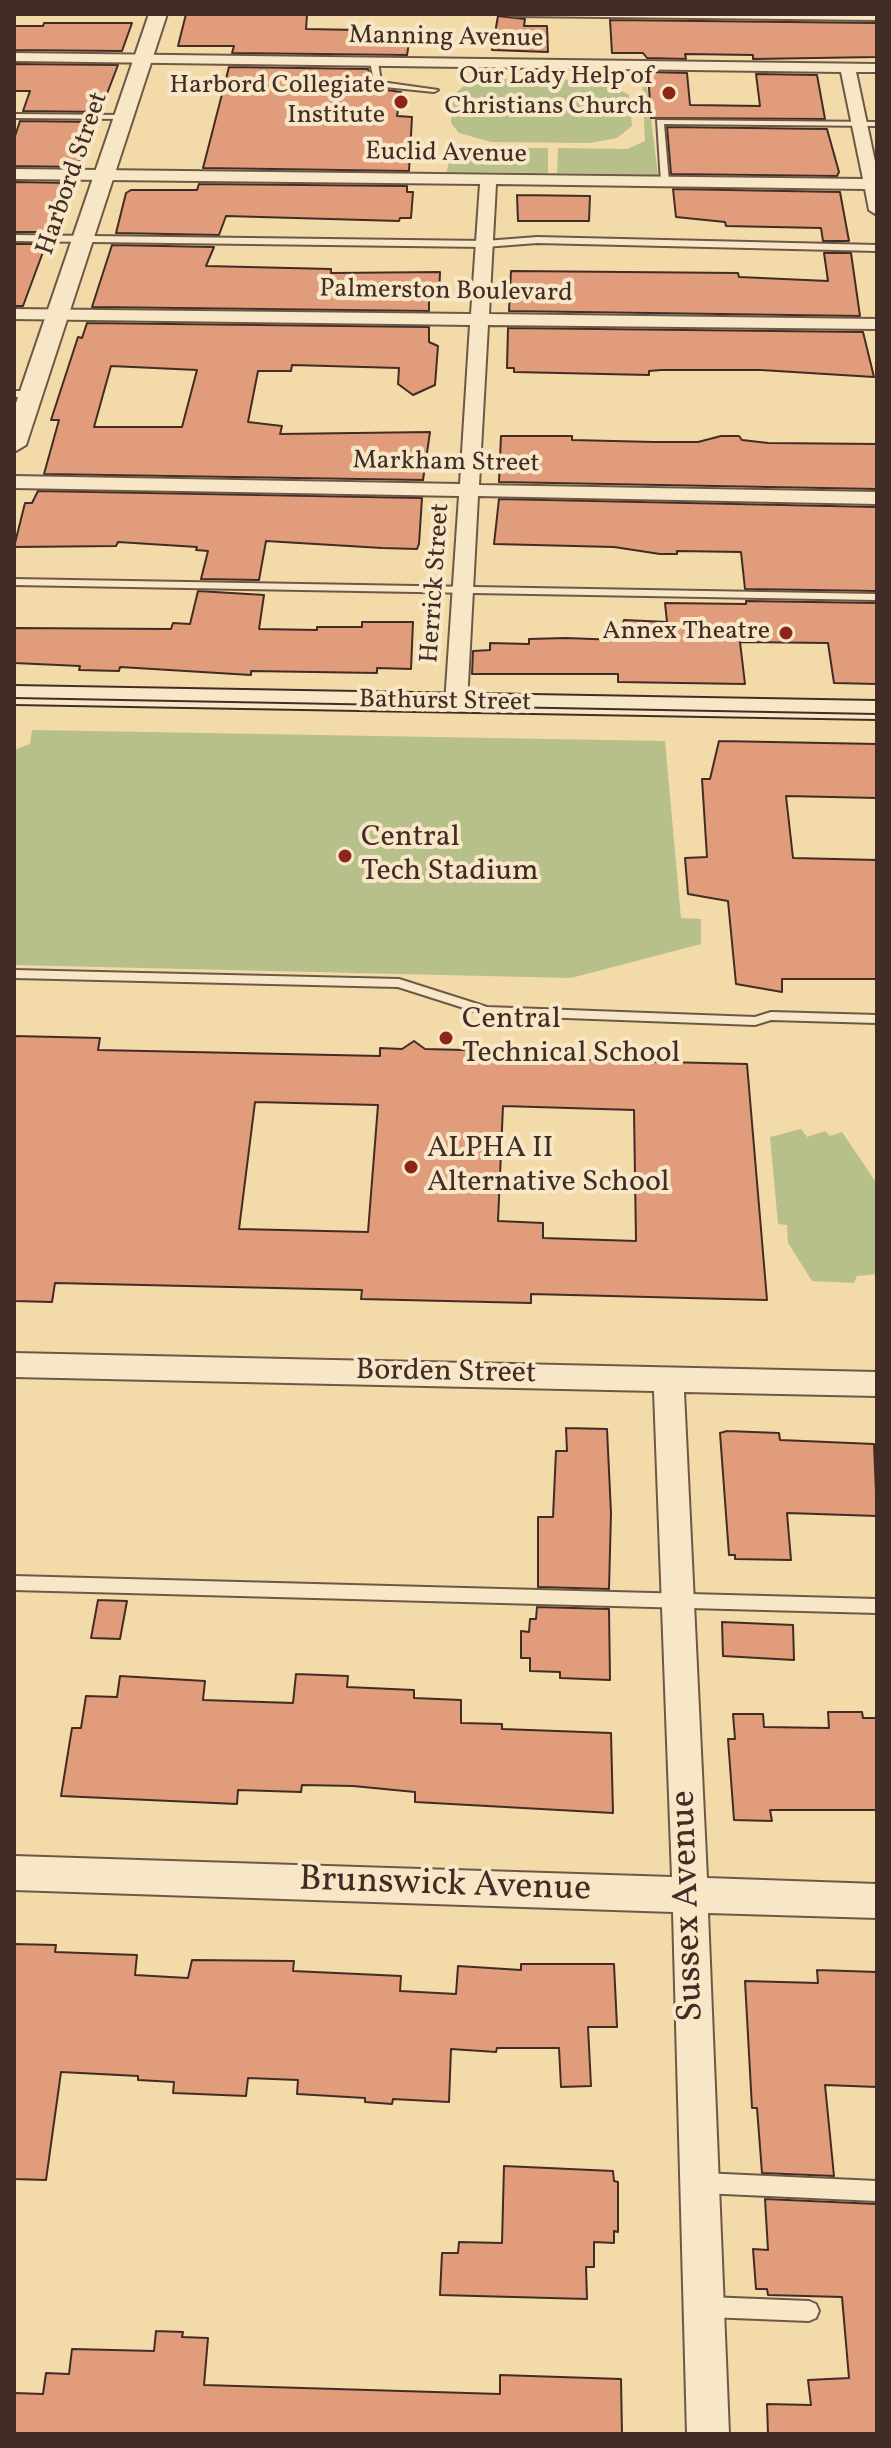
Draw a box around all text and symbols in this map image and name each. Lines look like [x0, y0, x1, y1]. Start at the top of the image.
street label: Manning Avenue [348, 22, 544, 56]
place label: Our Lady Help of Christians Church [444, 62, 653, 124]
place label: Harbord Collegiate Institute [169, 71, 385, 132]
marker: Our Lady Help of Christians Church [660, 84, 678, 102]
street label: Harbord Street [32, 88, 116, 260]
marker: Harbord Collegiate Institute [392, 93, 410, 111]
street label: Euclid Avenue [365, 138, 527, 172]
street label: Palmerston Boulevard [319, 275, 573, 311]
street label: Markham Street [352, 447, 540, 481]
street label: Herrick Street [416, 502, 458, 664]
place label: Annex Theatre [602, 617, 770, 649]
marker: Annex Theatre [777, 624, 795, 642]
street label: Bathurst Street [358, 686, 532, 720]
place label: Central Tech Stadium [361, 821, 539, 892]
marker: Central Tech Stadium [336, 847, 354, 865]
place label: Central Technical School [462, 1003, 680, 1074]
marker: Central Technical School [437, 1029, 455, 1047]
place label: ALPHA II Alternative School [427, 1132, 670, 1202]
marker: ALPHA II Alternative School [402, 1158, 420, 1176]
street label: Borden Street [355, 1354, 537, 1394]
street label: Sussex Avenue [664, 1789, 716, 2023]
street label: Brunswick Avenue [298, 1860, 592, 1914]

